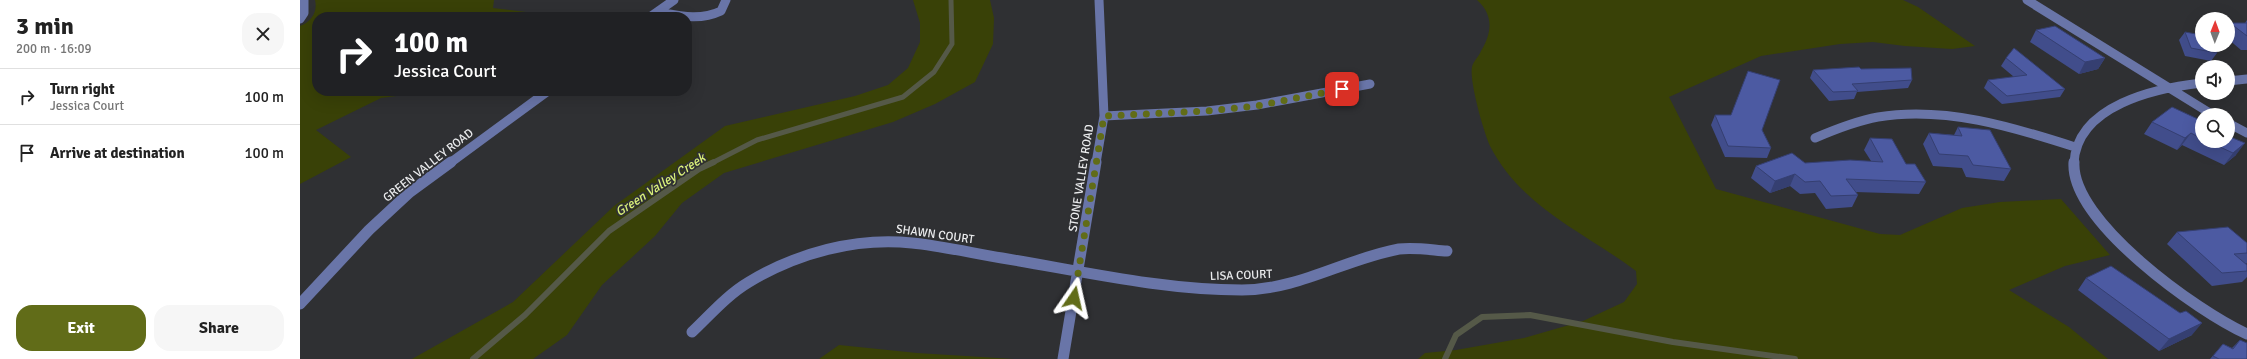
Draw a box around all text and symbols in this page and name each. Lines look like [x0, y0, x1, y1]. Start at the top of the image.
text: 3 min [16, 11, 74, 41]
north arrow [2195, 12, 2235, 52]
map controls [2195, 12, 2235, 148]
button: close [242, 13, 284, 55]
text: 100 m [394, 26, 468, 60]
icon: right [328, 28, 380, 80]
text: 200 m · 16:09 [16, 41, 92, 57]
text: Jessica Court [394, 60, 497, 82]
button: sound [2195, 60, 2235, 100]
pin [1325, 72, 1359, 106]
icon: arrive [1331, 78, 1353, 100]
text: Turn right [50, 80, 115, 98]
icon: right [16, 86, 38, 108]
text: 100 m [244, 88, 284, 106]
text: Jessica Court [50, 98, 124, 114]
button: search [2195, 108, 2235, 148]
street label: STONE VALLEY ROAD [1066, 123, 1097, 233]
street label: GREEN VALLEY ROAD [380, 125, 477, 205]
icon: arrive [16, 142, 38, 164]
text: Arrive at destination [50, 144, 185, 162]
text: 100 m [244, 144, 284, 162]
water label: Green Valley Creek [613, 149, 710, 220]
street label: SHAWN COURT [895, 222, 975, 247]
street label: LISA COURT [1210, 267, 1273, 284]
position arrow [1053, 277, 1095, 319]
button: Exit [16, 305, 146, 351]
button: Share [154, 305, 284, 351]

